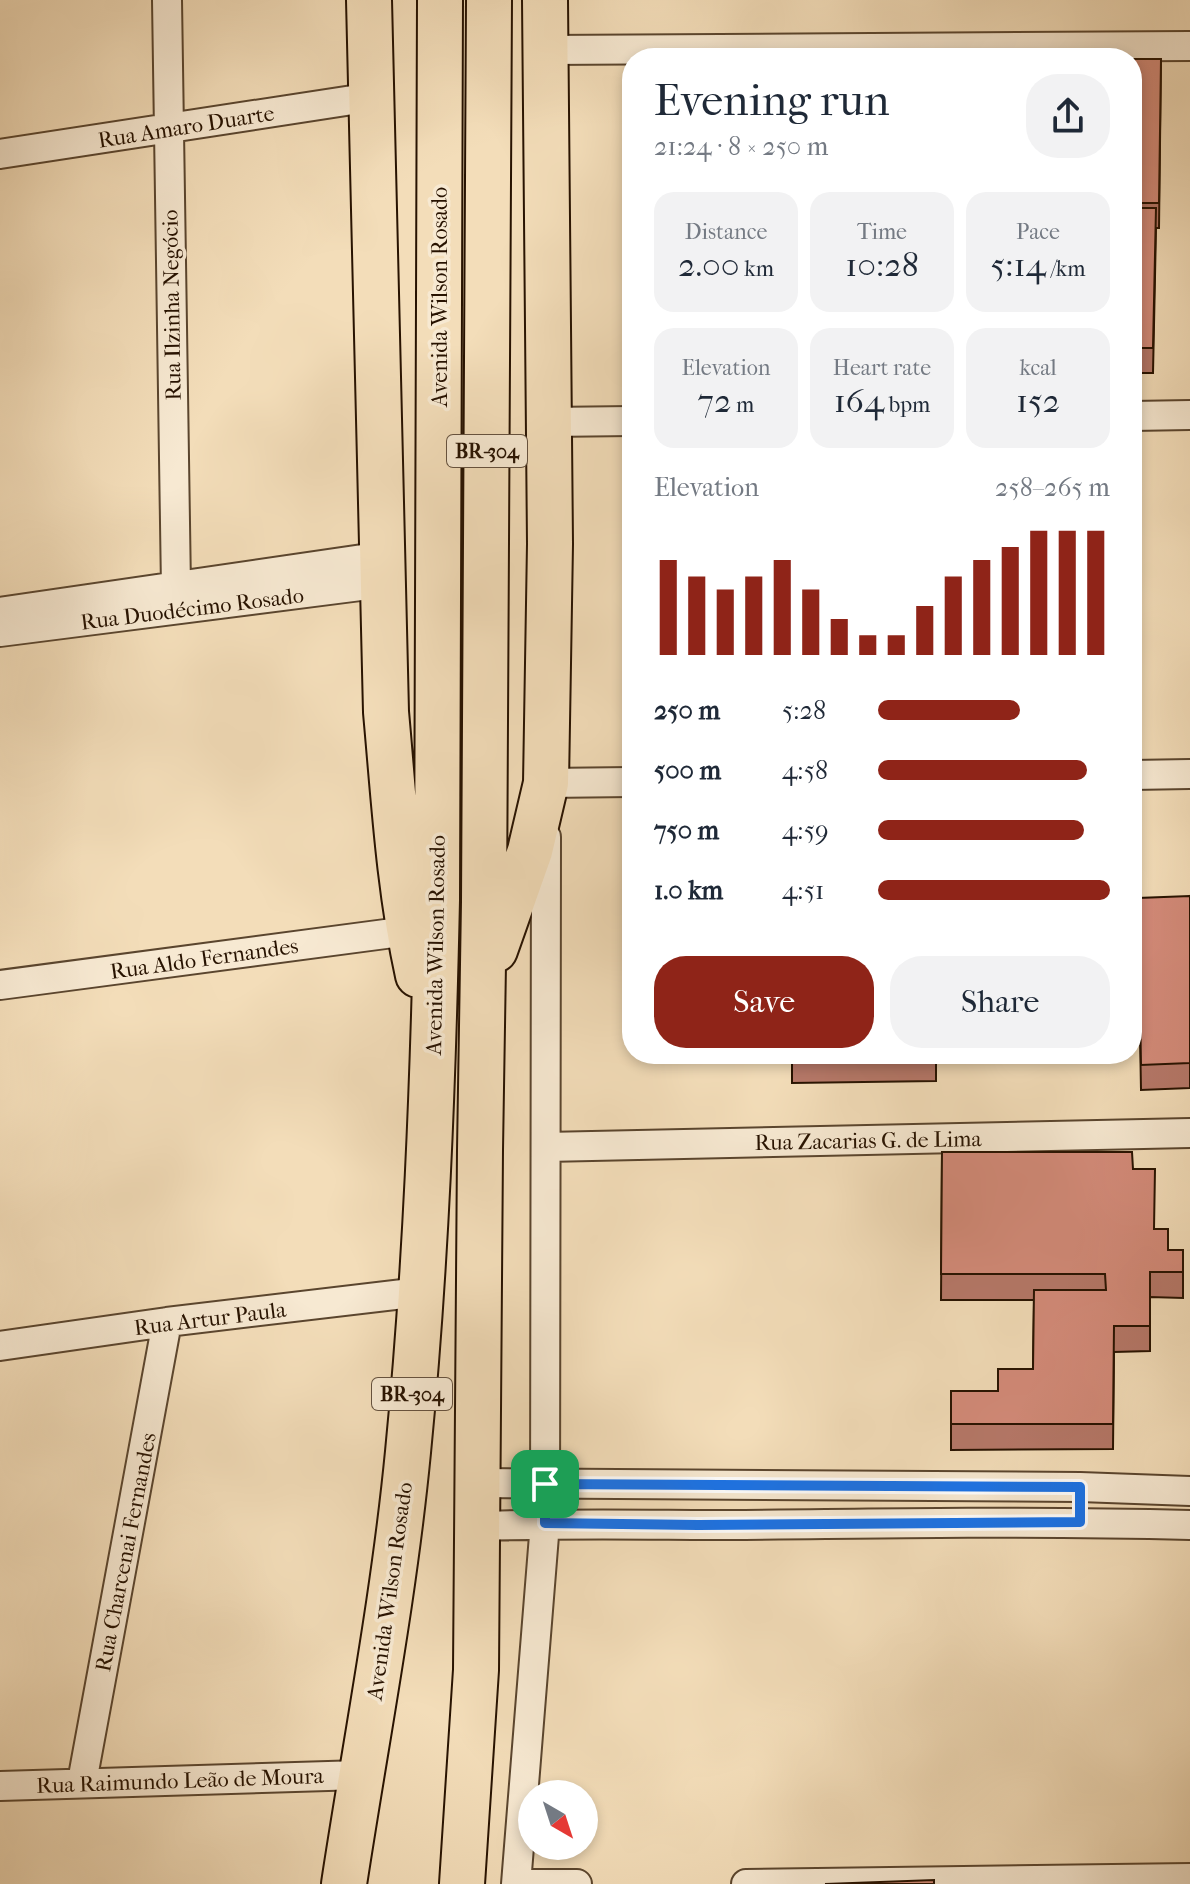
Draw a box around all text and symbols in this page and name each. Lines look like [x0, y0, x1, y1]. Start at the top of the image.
button: share [1026, 74, 1110, 158]
text: Evening run [654, 75, 889, 126]
street label: Rua Amaro Duarte [96, 100, 276, 154]
text: 21:24 · 8 × 250 m [654, 131, 828, 162]
street label: Avenida Wilson Rosado [427, 187, 453, 408]
street label: Rua Ilzinha Negócio [157, 209, 187, 401]
text: Distance [685, 219, 767, 245]
text: Time [857, 219, 907, 245]
text: Pace [1016, 219, 1060, 245]
text: 2.00 [678, 245, 740, 285]
text: 10:28 [845, 245, 919, 285]
text: 5:14 [991, 245, 1046, 285]
text: km [740, 256, 774, 282]
text: /km [1046, 256, 1085, 282]
text: Elevation [682, 355, 770, 381]
text: Heart rate [833, 355, 931, 381]
text: kcal [1019, 355, 1057, 381]
text: 72 [698, 381, 731, 421]
text: 164 [834, 381, 884, 421]
text: 152 [1016, 381, 1060, 421]
text: m [731, 392, 754, 418]
text: bpm [884, 392, 930, 418]
road number: BR-304 [447, 435, 527, 467]
text: Elevation [654, 472, 759, 503]
text: 258–265 m [995, 472, 1110, 503]
street label: Rua Duodécimo Rosado [79, 582, 305, 636]
text: 250 m [654, 695, 720, 726]
text: 5:28 [782, 695, 826, 726]
text: 500 m [654, 755, 721, 786]
text: 4:58 [782, 755, 828, 786]
text: 750 m [654, 815, 719, 846]
text: 4:59 [782, 815, 829, 846]
street label: Avenida Wilson Rosado [421, 835, 451, 1056]
text: 1.0 km [654, 875, 723, 906]
text: 4:51 [782, 875, 824, 906]
street label: Rua Aldo Fernandes [108, 933, 300, 985]
button: Save [654, 956, 874, 1048]
button: Share [890, 956, 1110, 1048]
street label: Rua Zacarias G. de Lima [754, 1126, 983, 1156]
street label: Rua Artur Paula [133, 1297, 288, 1341]
road number: BR-304 [372, 1378, 452, 1410]
street label: Rua Charcenai Fernandes [90, 1431, 162, 1674]
pin [511, 1450, 579, 1518]
icon: arrive [523, 1462, 567, 1506]
street label: Avenida Wilson Rosado [362, 1480, 418, 1703]
street label: Rua Raimundo Leão de Moura [36, 1763, 325, 1799]
north arrow [518, 1780, 598, 1860]
map controls [518, 1780, 598, 1860]

